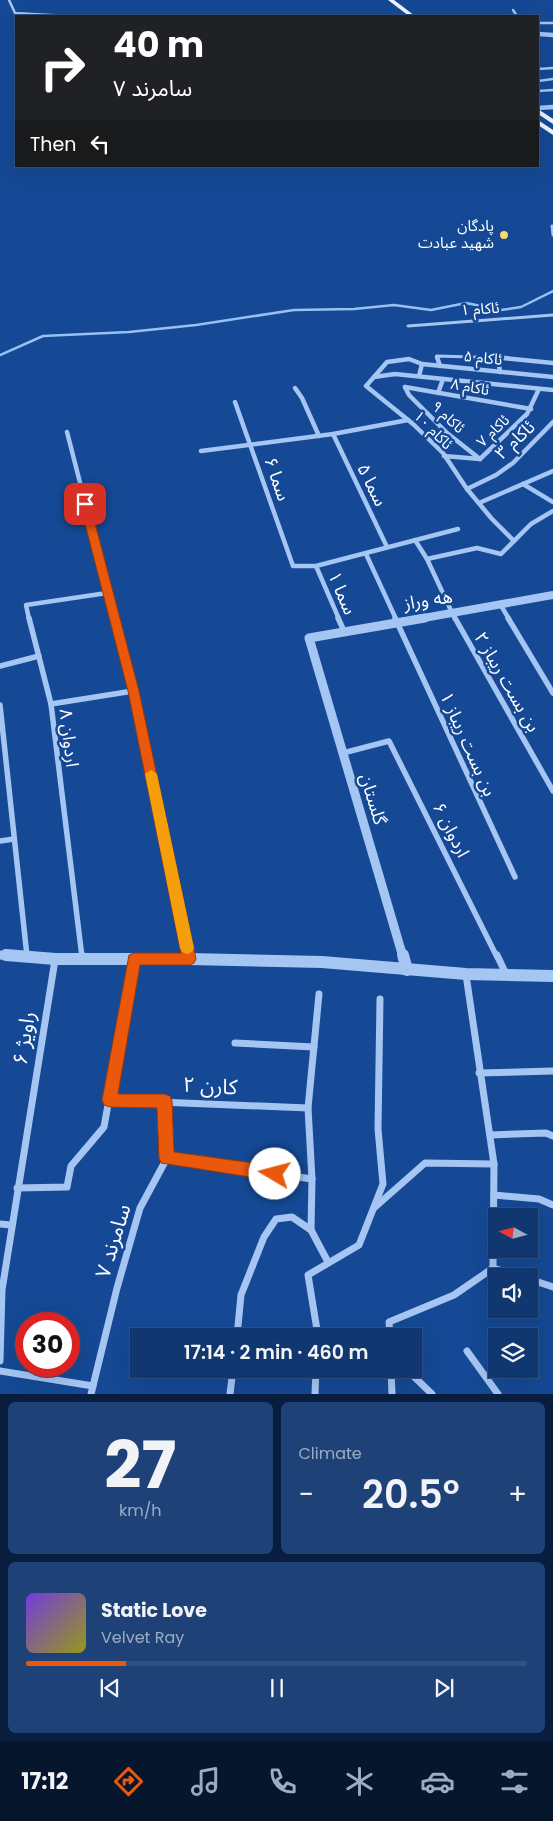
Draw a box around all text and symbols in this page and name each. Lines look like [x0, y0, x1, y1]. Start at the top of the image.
text: 40 m [113, 20, 204, 69]
icon: right [30, 35, 95, 100]
text: سامرند ۷ [113, 73, 192, 104]
icon: left [86, 130, 114, 158]
text: Then [30, 131, 76, 158]
place label: پادگان شهید عبادت [418, 215, 494, 253]
marker: پادگان شهید عبادت [498, 229, 510, 241]
street label: ئاکام ۱ [460, 297, 500, 321]
street label: ئاکام ۵ [463, 345, 503, 371]
street label: ئاکام ۸ [449, 373, 491, 401]
street label: ئاکام ۹ [426, 396, 470, 438]
street label: ئاکام ۱۰ [408, 405, 458, 455]
street label: ئاکام ۷ [471, 410, 515, 452]
street label: ئاکام ۳ [489, 415, 542, 466]
street label: سما ۶ [258, 454, 297, 504]
street label: سما ۵ [351, 459, 394, 510]
pin [64, 483, 106, 525]
icon: arrive [71, 490, 99, 518]
street label: سما ۱ [322, 567, 363, 618]
street label: هه وراز [401, 583, 454, 616]
street label: بن بست ریباز ۲ [469, 627, 546, 736]
street label: بن بست ریباز ۱ [434, 688, 503, 800]
street label: اردوان ۸ [54, 707, 85, 769]
street label: گلستان [354, 770, 393, 828]
street label: اردوان ۶ [427, 798, 476, 862]
street label: راویژ ۶ [5, 1009, 42, 1067]
street label: کارن ۲ [182, 1070, 238, 1101]
position arrow [248, 1147, 300, 1199]
street label: سامرند ۷ [88, 1200, 137, 1281]
north arrow [488, 1208, 538, 1258]
map controls [488, 1208, 538, 1378]
button: sound [488, 1268, 538, 1318]
speed limit sign: 30 [15, 1312, 80, 1377]
button: layers [488, 1328, 538, 1378]
text: 17:14 · 2 min · 460 m [184, 1339, 368, 1366]
text: 27 [104, 1420, 176, 1511]
text: Climate [299, 1442, 362, 1465]
text: 20.5° [362, 1468, 460, 1521]
text: − [299, 1475, 314, 1514]
text: + [508, 1475, 527, 1514]
text: km/h [119, 1499, 162, 1522]
text: Static Love [101, 1597, 207, 1624]
text: Velvet Ray [101, 1626, 184, 1649]
icon: previous [96, 1674, 124, 1702]
icon: pause [263, 1674, 291, 1702]
icon: next [430, 1674, 458, 1702]
icon: directions [111, 1764, 146, 1799]
icon: music [188, 1764, 223, 1799]
icon: phone [265, 1764, 300, 1799]
icon: climate [342, 1764, 377, 1799]
icon: car [420, 1764, 455, 1799]
icon: filters [497, 1764, 532, 1799]
text: 17:12 [21, 1766, 68, 1797]

